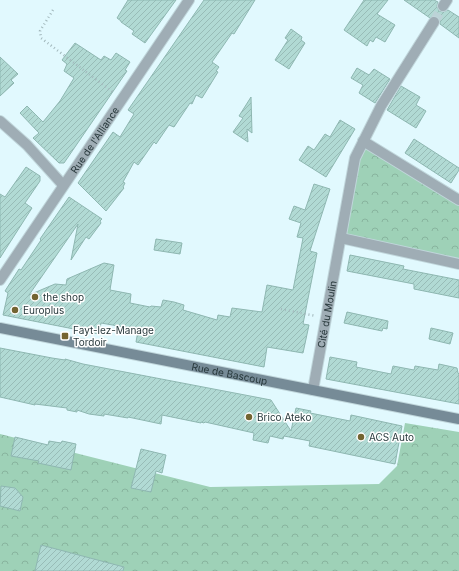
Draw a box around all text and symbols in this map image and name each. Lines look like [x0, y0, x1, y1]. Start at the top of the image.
street label: Rue de l'Alliance [68, 104, 121, 175]
street label: Cité du Moulin [315, 280, 339, 349]
place label: the shop [43, 291, 84, 303]
marker: the shop [30, 292, 40, 302]
place label: Europlus [23, 304, 64, 316]
marker: Europlus [10, 305, 20, 315]
place label: Fayt-lez-Manage Tordoir [73, 324, 154, 348]
marker: Fayt-lez-Manage Tordoir [60, 331, 70, 341]
street label: Rue de Bascoup [191, 360, 268, 387]
place label: Brico Ateko [257, 411, 311, 423]
marker: Brico Ateko [244, 412, 254, 422]
place label: ACS Auto [369, 431, 414, 443]
marker: ACS Auto [356, 432, 366, 442]

